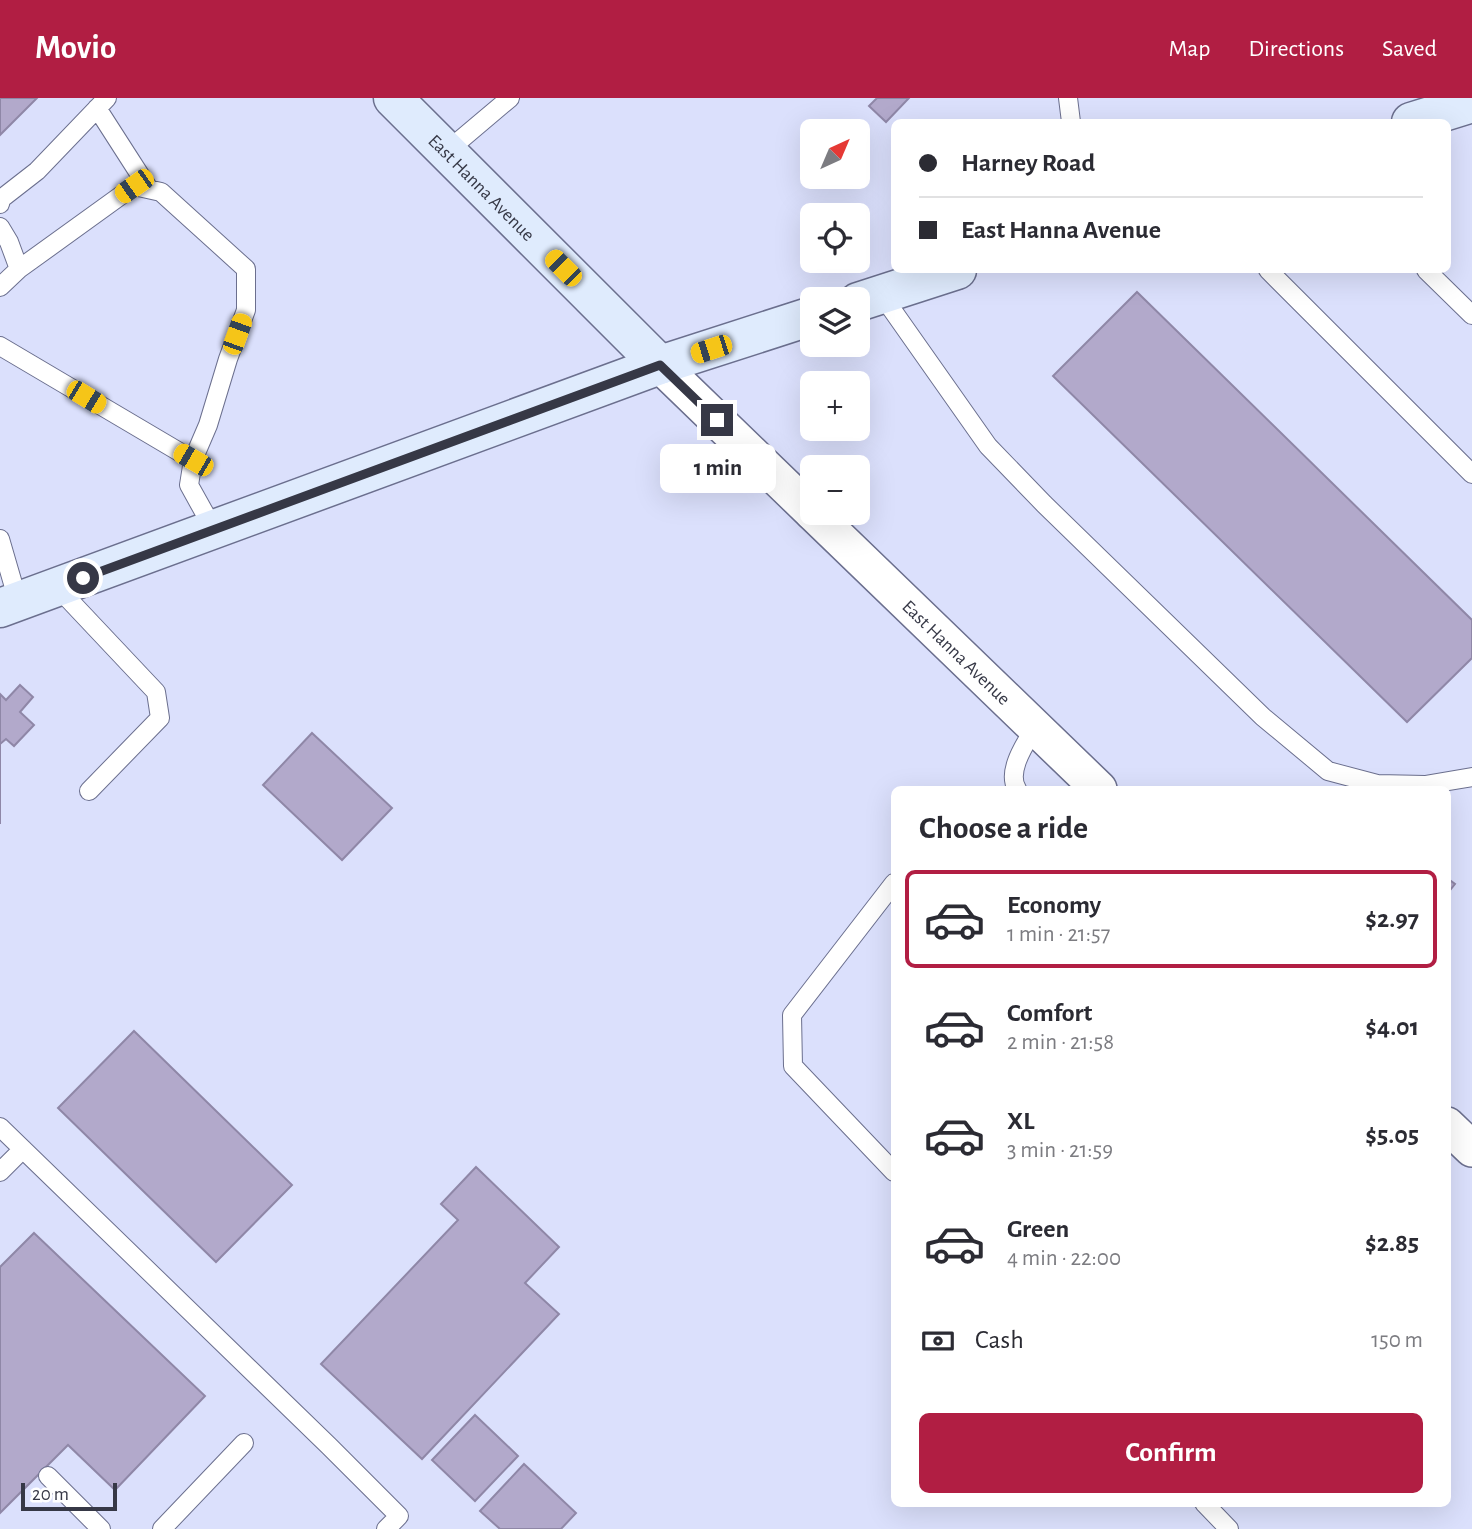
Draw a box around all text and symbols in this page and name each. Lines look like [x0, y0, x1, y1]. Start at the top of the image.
text: Movio [35, 32, 116, 65]
text: Map [1168, 37, 1210, 61]
text: Directions [1248, 37, 1344, 61]
text: Saved [1382, 37, 1437, 61]
north arrow [800, 119, 870, 189]
map controls [800, 119, 870, 525]
street label: East Hanna Avenue [424, 131, 538, 245]
text: Harney Road [961, 150, 1095, 176]
car [111, 165, 158, 207]
button: locate [800, 203, 870, 273]
text: East Hanna Avenue [961, 217, 1161, 243]
car [541, 246, 586, 290]
button: layers [800, 287, 870, 357]
car [220, 311, 255, 357]
car [688, 333, 735, 365]
button: + [800, 371, 870, 441]
car [63, 377, 110, 417]
route end [701, 404, 733, 436]
car [170, 440, 217, 480]
callout: 1 min [659, 444, 775, 494]
button: − [800, 455, 870, 525]
text: 1 min [694, 457, 742, 480]
route start [67, 562, 99, 594]
street label: East Hanna Avenue [898, 597, 1013, 709]
text: Choose a ride [919, 812, 1088, 844]
icon: car [923, 888, 986, 951]
text: Economy [1007, 892, 1101, 918]
text: $2.97 [1365, 906, 1419, 932]
text: 1 min · 21:57 [1007, 923, 1110, 946]
icon: car [923, 996, 986, 1059]
text: Comfort [1007, 1000, 1092, 1026]
text: $4.01 [1365, 1014, 1419, 1040]
text: 2 min · 21:58 [1007, 1031, 1114, 1054]
icon: car [923, 1104, 986, 1167]
text: XL [1007, 1108, 1034, 1134]
text: $5.05 [1365, 1122, 1419, 1148]
text: 3 min · 21:59 [1007, 1139, 1113, 1162]
icon: car [923, 1212, 986, 1275]
text: Green [1007, 1216, 1069, 1242]
text: $2.85 [1365, 1230, 1419, 1256]
text: 4 min · 22:00 [1007, 1247, 1121, 1270]
icon: cash [919, 1322, 957, 1360]
text: Cash [975, 1327, 1024, 1353]
text: 150 m [1371, 1329, 1423, 1352]
button: Confirm [919, 1413, 1423, 1493]
scale bar [21, 1480, 117, 1512]
text: 20 m [32, 1485, 69, 1504]

